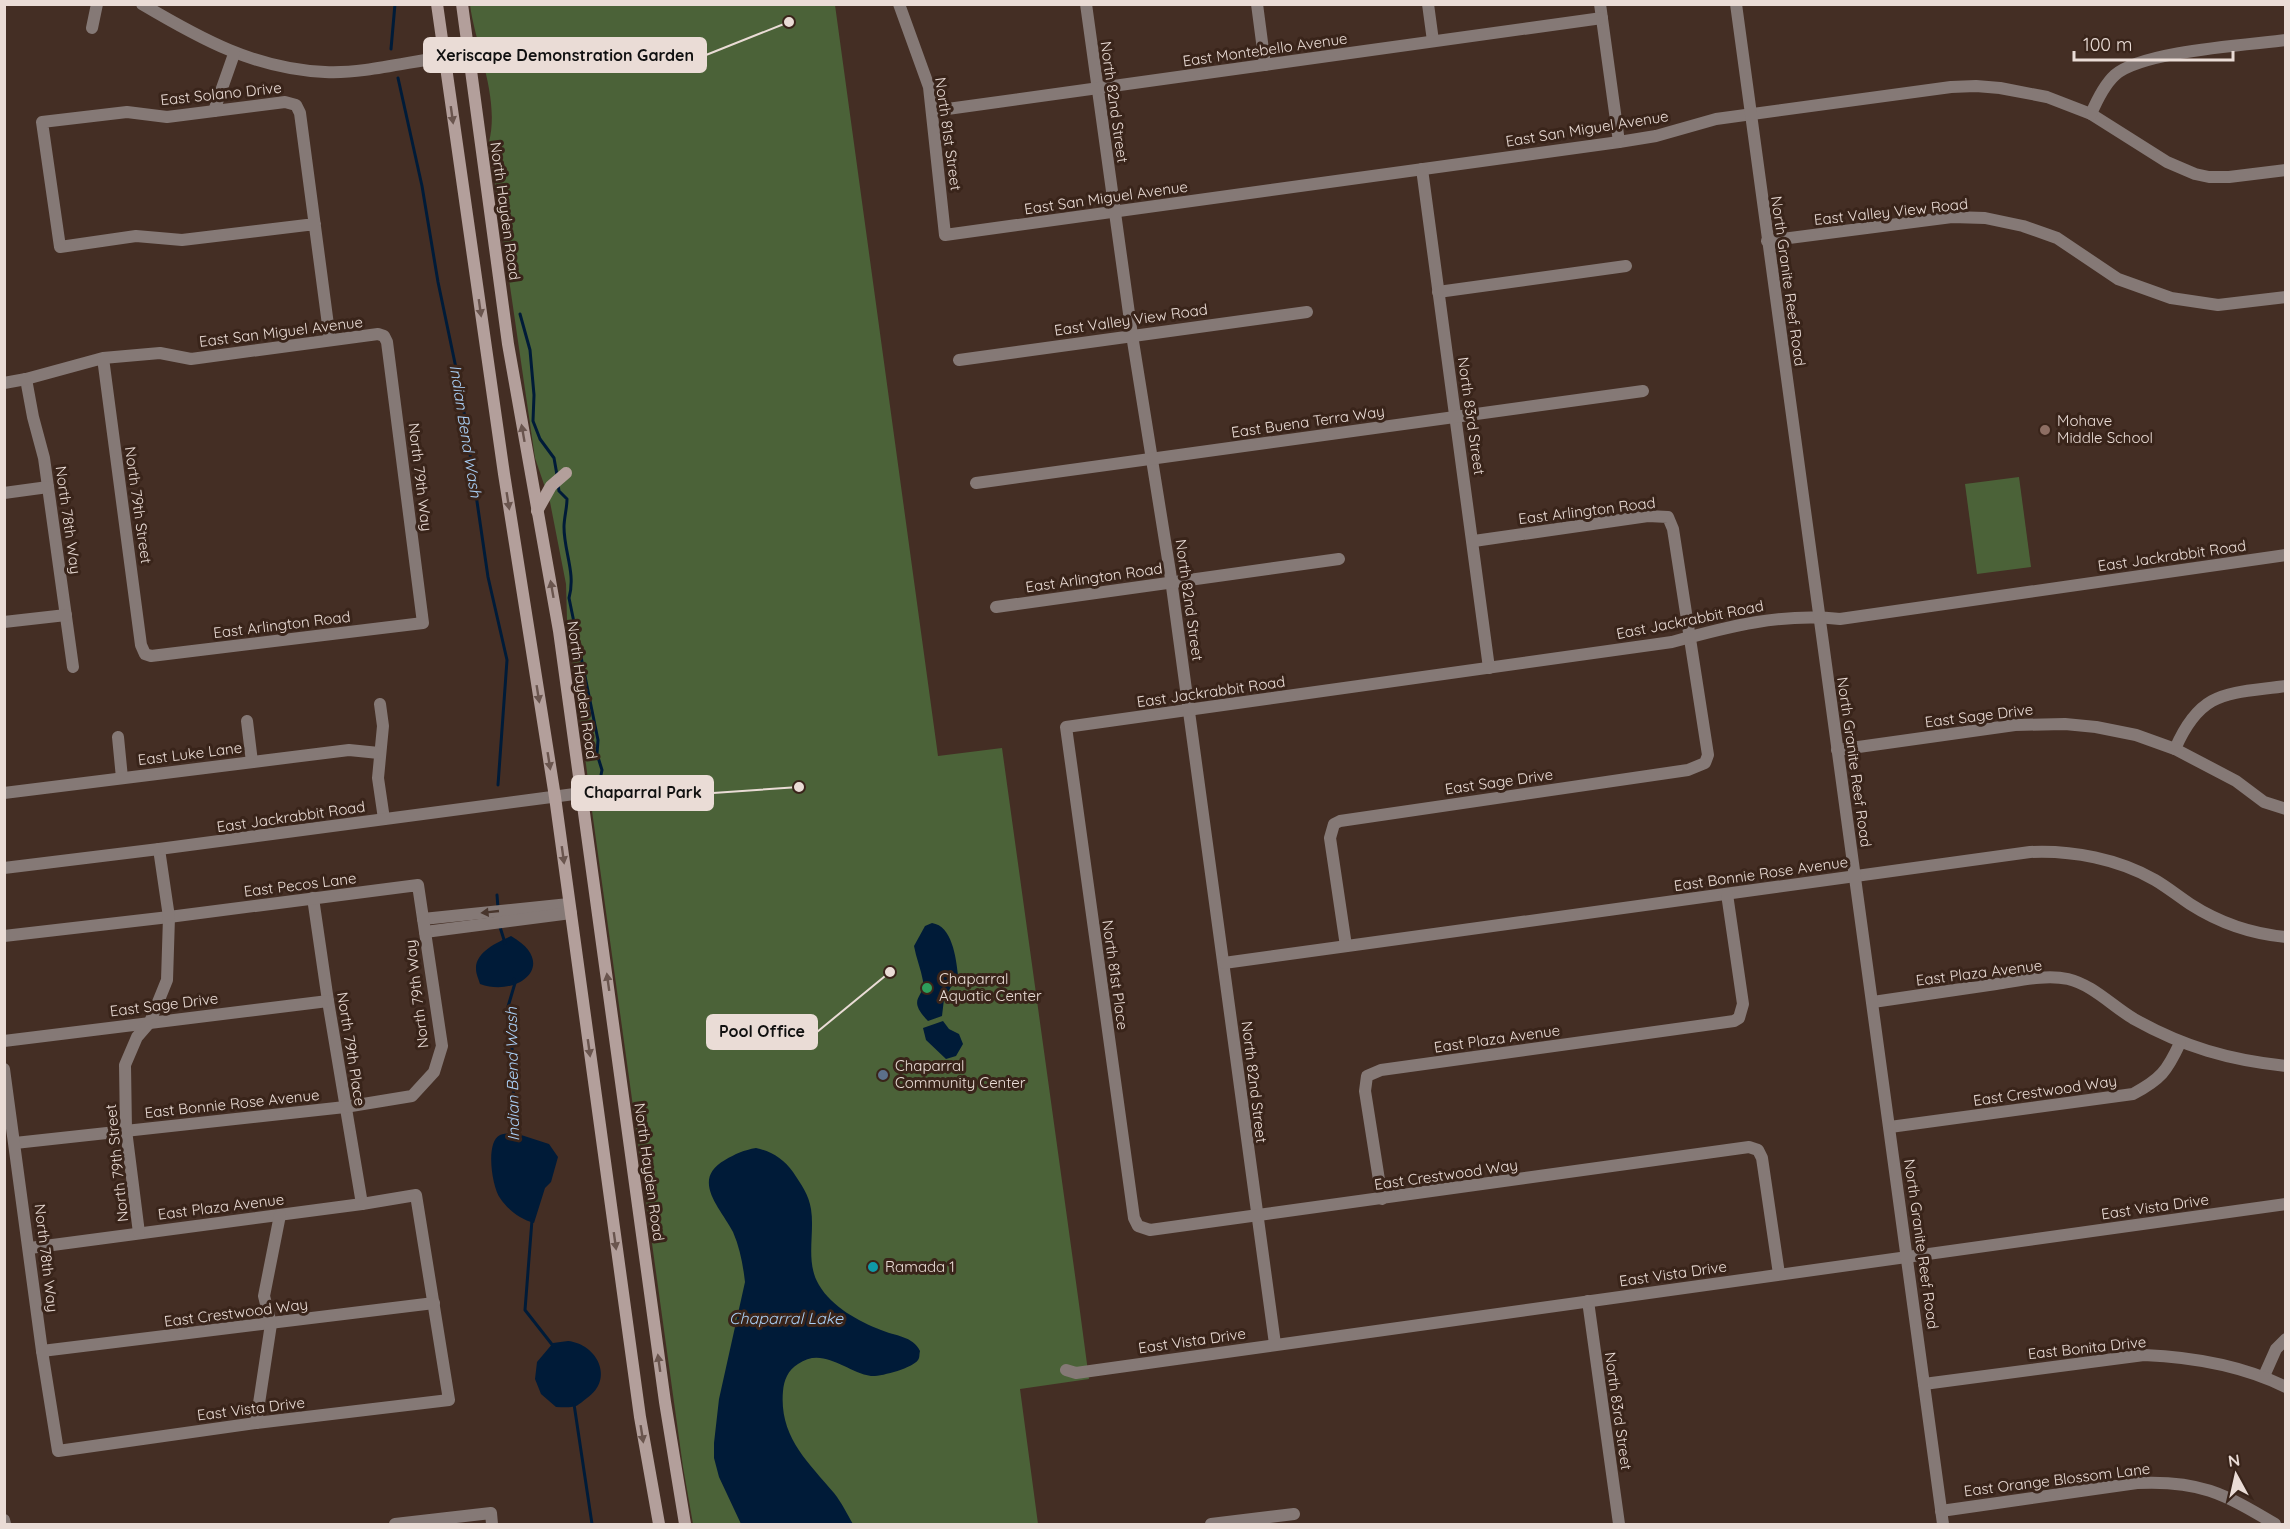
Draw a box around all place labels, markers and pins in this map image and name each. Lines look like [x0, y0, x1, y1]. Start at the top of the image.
callout: Xeriscape Demonstration Garden [424, 38, 706, 72]
place label: Mohave Middle School [2057, 411, 2153, 447]
marker: Mohave Middle School [2038, 423, 2052, 437]
callout: Chaparral Park [572, 776, 713, 810]
place label: Chaparral Aquatic Center [939, 969, 1042, 1005]
marker: Chaparral Aquatic Center [920, 981, 934, 995]
callout: Pool Office [707, 1015, 817, 1049]
place label: Chaparral Community Center [895, 1056, 1026, 1092]
marker: Chaparral Community Center [876, 1068, 890, 1082]
place label: Ramada 1 [885, 1257, 955, 1276]
marker: Ramada 1 [866, 1260, 880, 1274]

